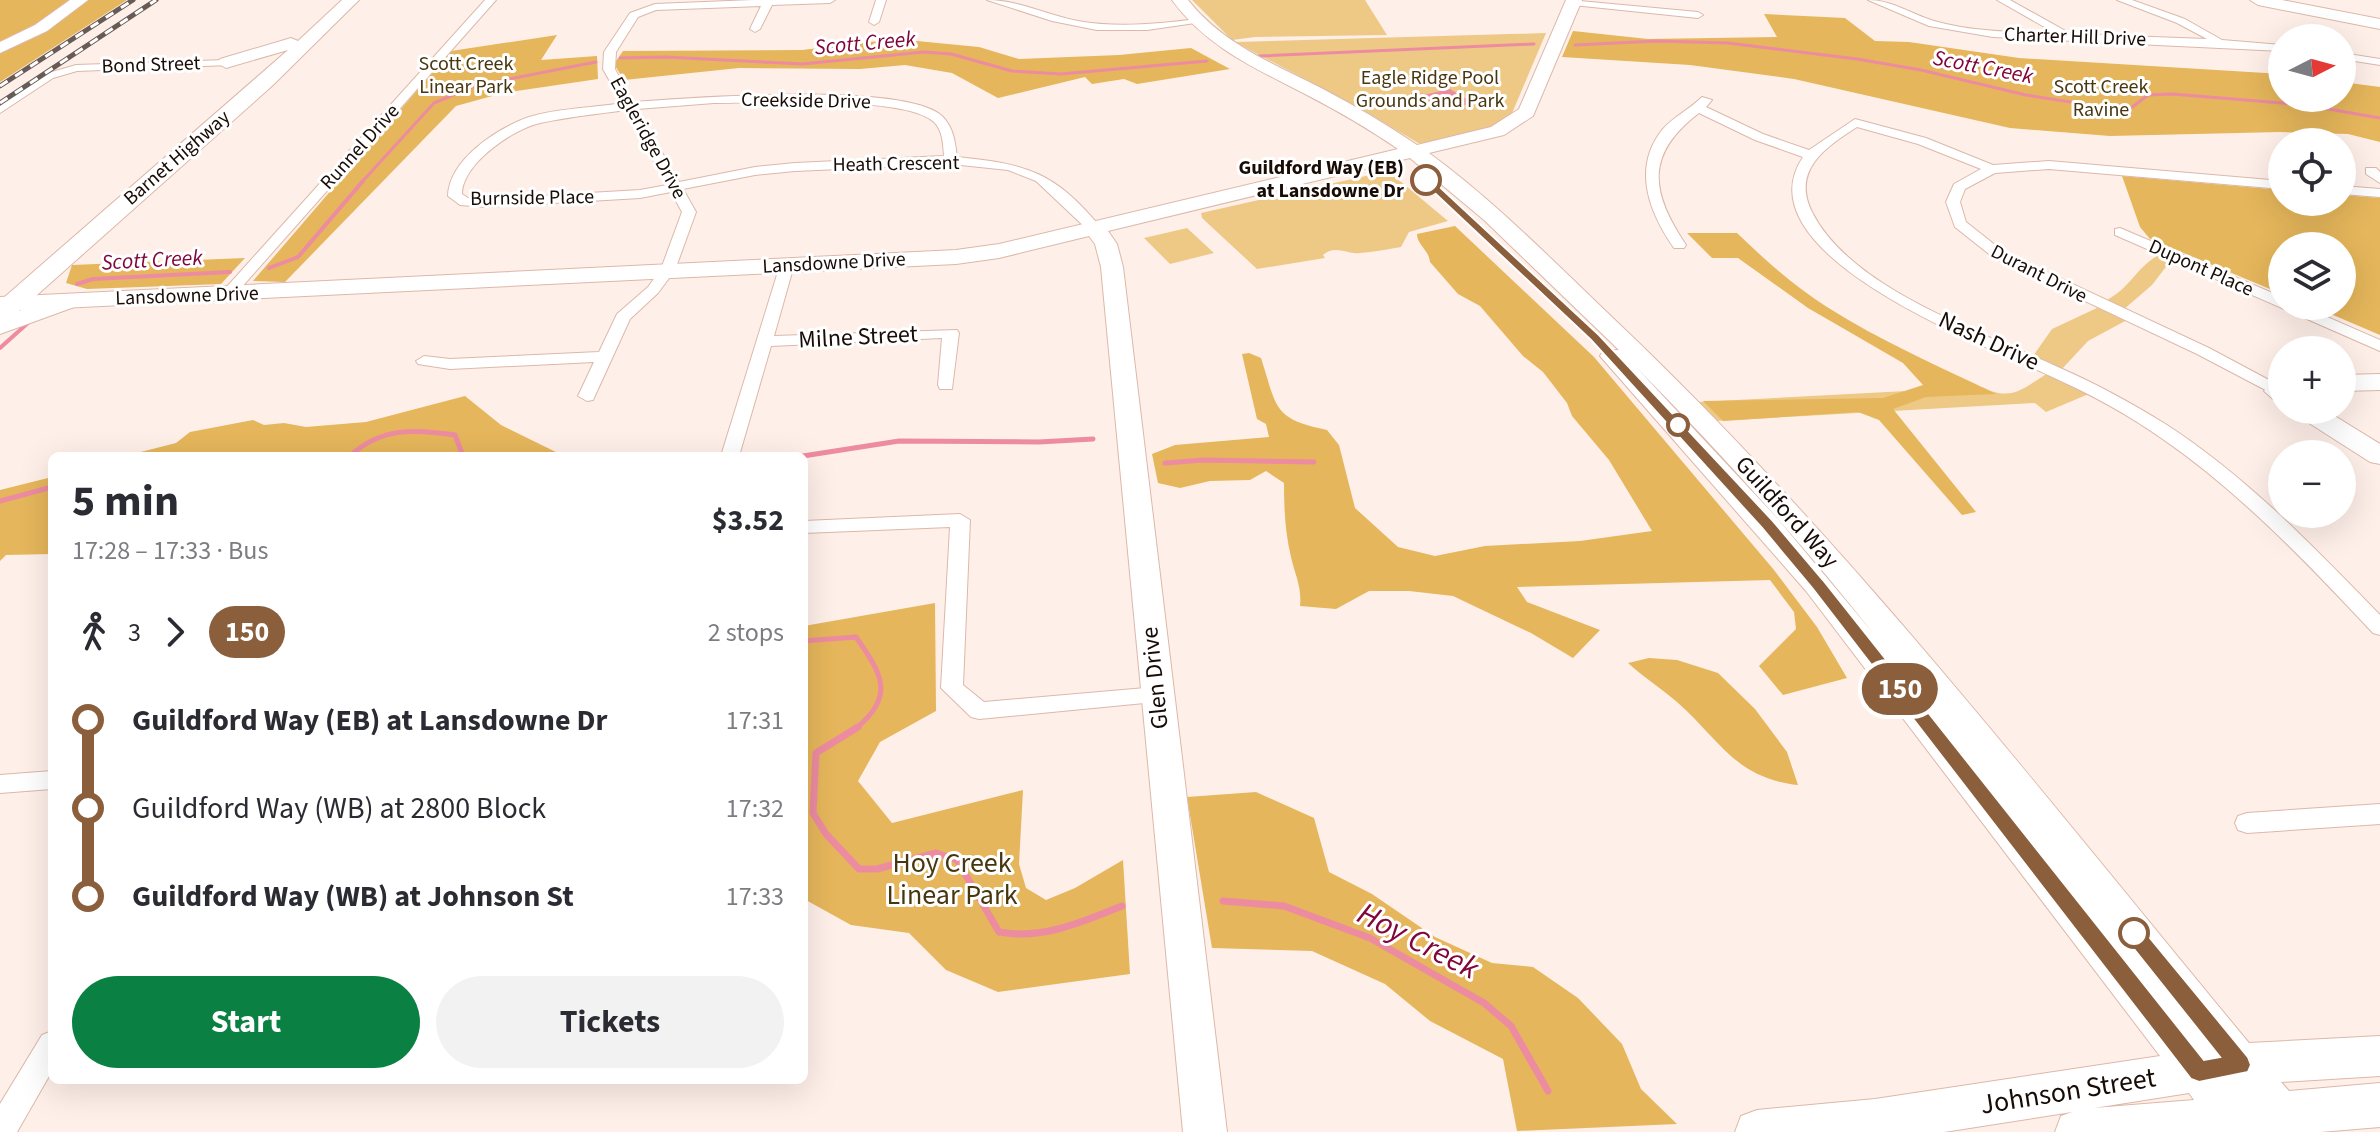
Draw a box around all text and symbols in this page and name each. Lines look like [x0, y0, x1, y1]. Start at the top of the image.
street label: Charter Hill Drive [2003, 21, 2147, 53]
water label: Scott Creek [813, 23, 917, 63]
north arrow [2268, 24, 2356, 112]
map controls [2268, 24, 2356, 528]
water label: Scott Creek [1930, 42, 2036, 92]
street label: Bond Street [101, 49, 201, 81]
park label: Scott Creek Linear Park [419, 50, 514, 101]
park label: Eagle Ridge Pool Grounds and Park [1356, 64, 1504, 115]
street label: Eagleridge Drive [603, 72, 693, 204]
park label: Scott Creek Ravine [2054, 73, 2149, 124]
street label: Creekside Drive [741, 86, 871, 116]
street label: Runnel Drive [314, 98, 406, 196]
street label: Barnet Highway [118, 103, 237, 212]
button: locate [2268, 128, 2356, 216]
street label: Heath Crescent [832, 149, 960, 179]
place label: Guildford Way (EB) at Lansdowne Dr [1238, 154, 1404, 205]
marker: Guildford Way (EB) at Lansdowne Dr [1411, 165, 1441, 195]
street label: Burnside Place [470, 183, 594, 213]
street label: Dupont Place [2144, 232, 2258, 304]
button: layers [2268, 232, 2356, 320]
street label: Durant Drive [1986, 238, 2092, 310]
water label: Scott Creek [101, 241, 204, 279]
street label: Lansdowne Drive [762, 245, 906, 281]
street label: Lansdowne Drive [115, 280, 259, 312]
street label: Nash Drive [1933, 302, 2045, 380]
street label: Milne Street [797, 316, 919, 358]
button: + [2268, 336, 2356, 424]
unlabelled marker [1667, 414, 1689, 436]
button: − [2268, 440, 2356, 528]
street label: Guildford Way [1727, 448, 1847, 576]
text: 5 min [72, 470, 179, 533]
text: $3.52 [712, 499, 784, 542]
text: 17:28 – 17:33 · Bus [72, 532, 268, 569]
icon: walk [72, 610, 116, 654]
icon: forward [153, 610, 197, 654]
text: 150 [225, 612, 269, 652]
text: 3 [128, 614, 141, 651]
text: 2 stops [708, 614, 784, 651]
street label: Glen Drive [1132, 625, 1178, 731]
line badge: 150 [1854, 663, 1946, 715]
text: 150 [1878, 669, 1922, 709]
text: Guildford Way (EB) at Lansdowne Dr [132, 699, 607, 742]
text: 17:31 [726, 702, 784, 739]
text: Guildford Way (WB) at 2800 Block [132, 787, 546, 830]
text: 17:32 [726, 790, 784, 827]
park label: Hoy Creek Linear Park [886, 843, 1018, 915]
text: Guildford Way (WB) at Johnson St [132, 875, 574, 918]
text: 17:33 [726, 878, 784, 915]
water label: Hoy Creek [1349, 891, 1487, 992]
unlabelled marker [2119, 918, 2149, 948]
button: Start [72, 976, 420, 1068]
button: Tickets [436, 976, 784, 1068]
street label: Johnson Street [1977, 1057, 2159, 1125]

